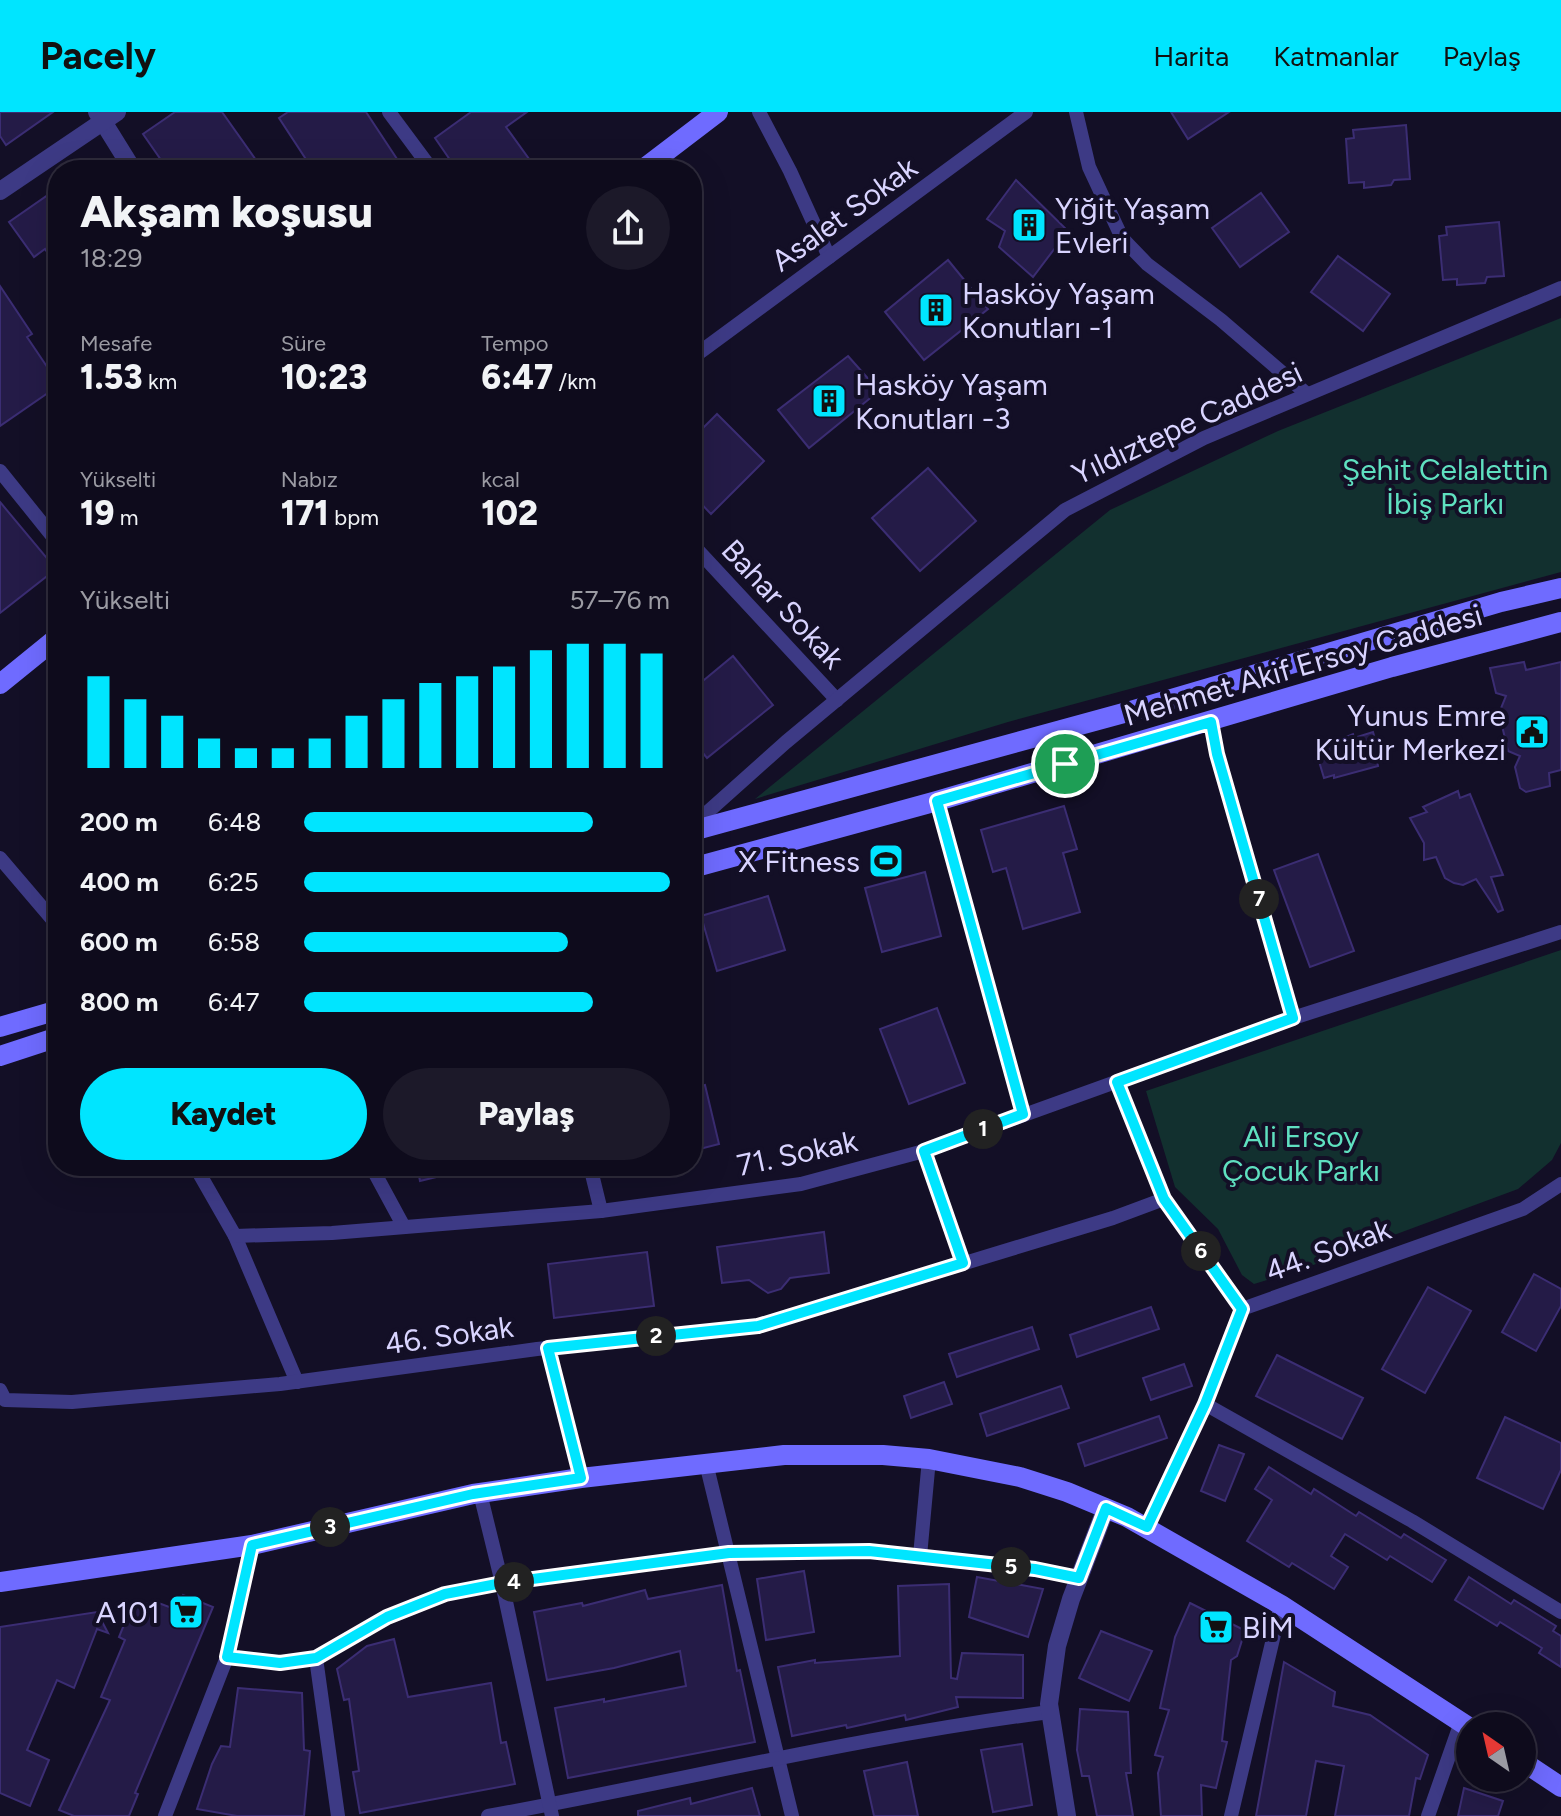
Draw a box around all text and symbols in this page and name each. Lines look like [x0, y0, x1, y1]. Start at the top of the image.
text: Pacely [40, 33, 156, 79]
text: Harita [1153, 39, 1229, 73]
text: Katmanlar [1273, 39, 1399, 73]
text: Paylaş [1443, 39, 1521, 73]
street label: Asalet Sokak [764, 148, 924, 279]
text: Akşam koşusu [80, 185, 373, 238]
button: share [586, 186, 670, 270]
place label: Yiğit Yaşam Evleri [1055, 190, 1210, 261]
building icon: Yiğit Yaşam Evleri [1010, 206, 1048, 244]
text: 18:29 [80, 242, 143, 274]
place label: Hasköy Yaşam Konutları -1 [962, 275, 1155, 346]
building icon: Hasköy Yaşam Konutları -1 [917, 291, 955, 329]
text: Mesafe [80, 330, 152, 357]
text: Süre [281, 330, 326, 357]
text: Tempo [481, 330, 549, 357]
street label: Yıldıztepe Caddesi [1066, 354, 1308, 492]
text: 1.53 [80, 357, 143, 398]
text: 10:23 [281, 357, 367, 398]
text: 6:47 [481, 357, 553, 398]
place label: Hasköy Yaşam Konutları -3 [855, 366, 1048, 437]
text: km [143, 368, 177, 395]
text: /km [553, 368, 597, 395]
building icon: Hasköy Yaşam Konutları -3 [810, 382, 848, 420]
park label: Şehit Celalettin İbiş Parkı [1342, 451, 1548, 522]
text: Yükselti [80, 466, 156, 493]
text: Nabız [281, 466, 338, 493]
text: kcal [481, 466, 520, 493]
text: 19 [80, 493, 114, 534]
text: 171 [281, 493, 329, 534]
text: 102 [481, 493, 538, 534]
text: m [114, 504, 139, 531]
text: bpm [329, 504, 379, 531]
street label: Bahar Sokak [714, 532, 852, 677]
text: Yükselti [80, 584, 170, 616]
text: 57–76 m [570, 584, 670, 616]
street label: Mehmet Akif Ersoy Caddesi [1120, 596, 1486, 734]
place label: Yunus Emre Kültür Merkezi [1315, 697, 1506, 768]
public building icon: Yunus Emre Kültür Merkezi [1513, 713, 1551, 751]
pin [1031, 730, 1099, 798]
icon: arrive [1043, 742, 1087, 786]
text: 200 m [80, 806, 158, 838]
text: 6:48 [208, 806, 261, 838]
sports icon: X Fitness [867, 842, 905, 880]
place label: X Fitness [739, 843, 860, 880]
text: 400 m [80, 866, 159, 898]
text: 6:25 [208, 866, 259, 898]
pin: 7 [1239, 879, 1279, 919]
text: 7 [1253, 885, 1265, 912]
text: 600 m [80, 926, 158, 958]
text: 6:58 [208, 926, 260, 958]
text: 800 m [80, 986, 158, 1018]
text: 6:47 [208, 986, 259, 1018]
button: Kaydet [80, 1068, 367, 1160]
button: Paylaş [383, 1068, 670, 1160]
pin: 1 [963, 1109, 1003, 1149]
text: 1 [978, 1115, 988, 1142]
park label: Ali Ersoy Çocuk Parkı [1222, 1118, 1380, 1189]
street label: 71. Sokak [733, 1122, 861, 1184]
street label: 44. Sokak [1260, 1210, 1396, 1290]
pin: 6 [1181, 1231, 1221, 1271]
text: 6 [1195, 1237, 1207, 1264]
street label: 46. Sokak [382, 1308, 516, 1362]
pin: 2 [636, 1316, 676, 1356]
text: 2 [650, 1322, 662, 1349]
pin: 3 [310, 1507, 350, 1547]
text: 3 [324, 1513, 336, 1540]
pin: 5 [991, 1547, 1031, 1587]
text: 5 [1005, 1553, 1017, 1580]
pin: 4 [494, 1562, 534, 1602]
text: 4 [507, 1568, 521, 1595]
supermarket icon: A101 [167, 1593, 205, 1631]
place label: A101 [96, 1594, 160, 1631]
supermarket icon: BİM [1197, 1608, 1235, 1646]
place label: BİM [1242, 1609, 1294, 1646]
north arrow [1456, 1712, 1536, 1792]
map controls [1456, 1712, 1536, 1792]

